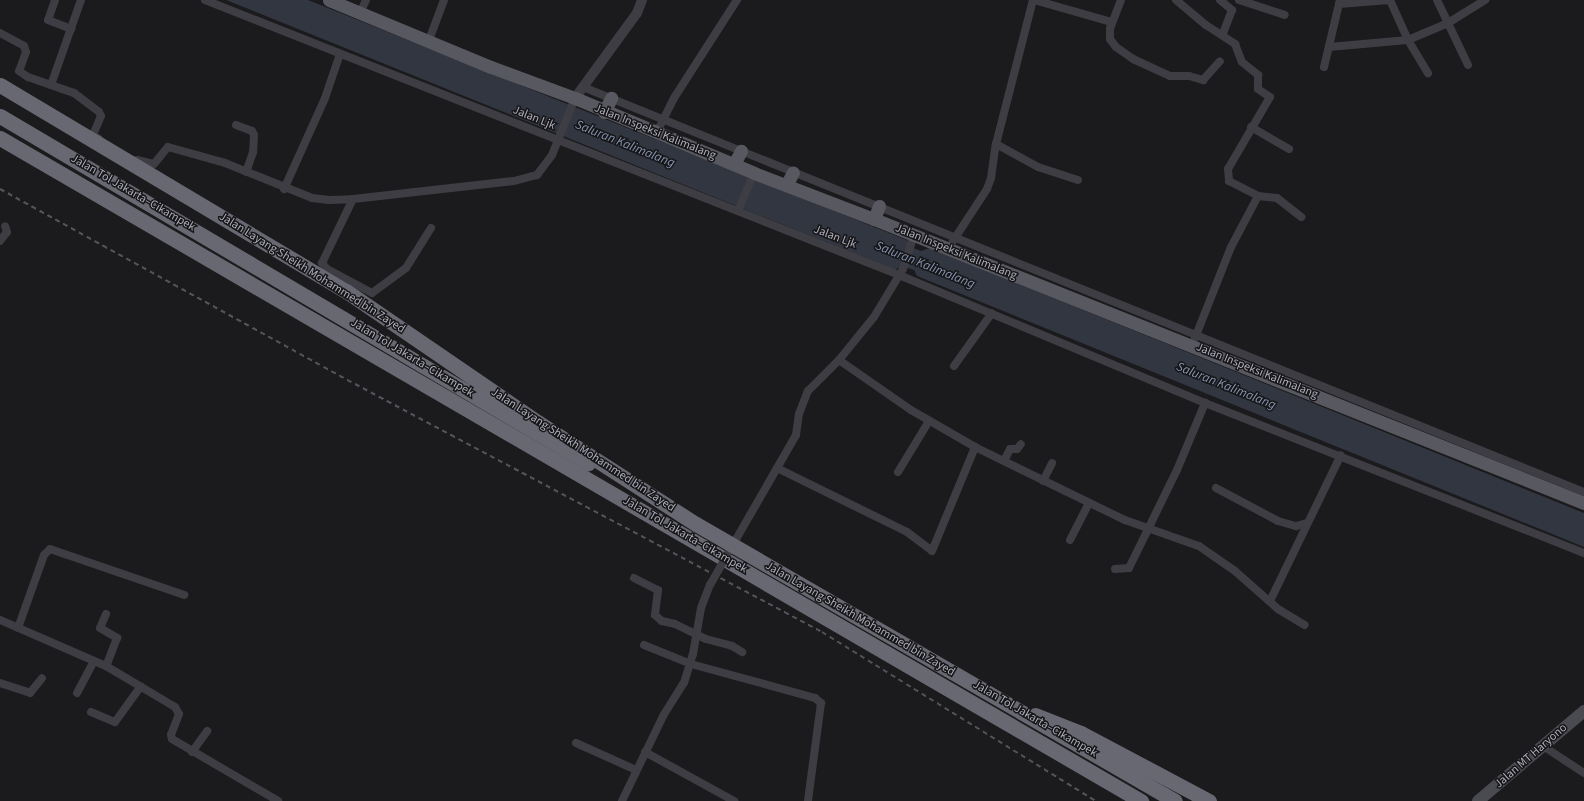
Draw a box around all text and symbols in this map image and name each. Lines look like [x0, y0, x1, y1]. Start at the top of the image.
street label: Jalan Inspeksi Kalimalang [592, 101, 718, 163]
street label: Jalan Ljk [511, 103, 557, 133]
water label: Saluran Kalimalang [573, 117, 677, 171]
street label: Jalan Tol Jakarta–Cikampek [68, 151, 198, 235]
street label: Jalan Layang Sheikh Mohammed bin Zayed [216, 209, 408, 337]
street label: Jalan Inspeksi Kalimalang [893, 221, 1019, 283]
street label: Jalan Ljk [812, 222, 858, 252]
water label: Saluran Kalimalang [873, 238, 977, 292]
street label: Jalan Tol Jakarta–Cikampek [348, 315, 476, 401]
street label: Jalan Inspeksi Kalimalang [1194, 340, 1320, 402]
water label: Saluran Kalimalang [1174, 359, 1278, 413]
street label: Jalan Layang Sheikh Mohammed bin Zayed [488, 385, 678, 515]
street label: Jalan Tol Jakarta–Cikampek [620, 493, 750, 577]
street label: Jalan Layang Sheikh Mohammed bin Zayed [763, 559, 957, 679]
street label: Jalan Tol Jakarta–Cikampek [970, 677, 1100, 761]
street label: Jalan MT Haryono [1492, 721, 1570, 791]

